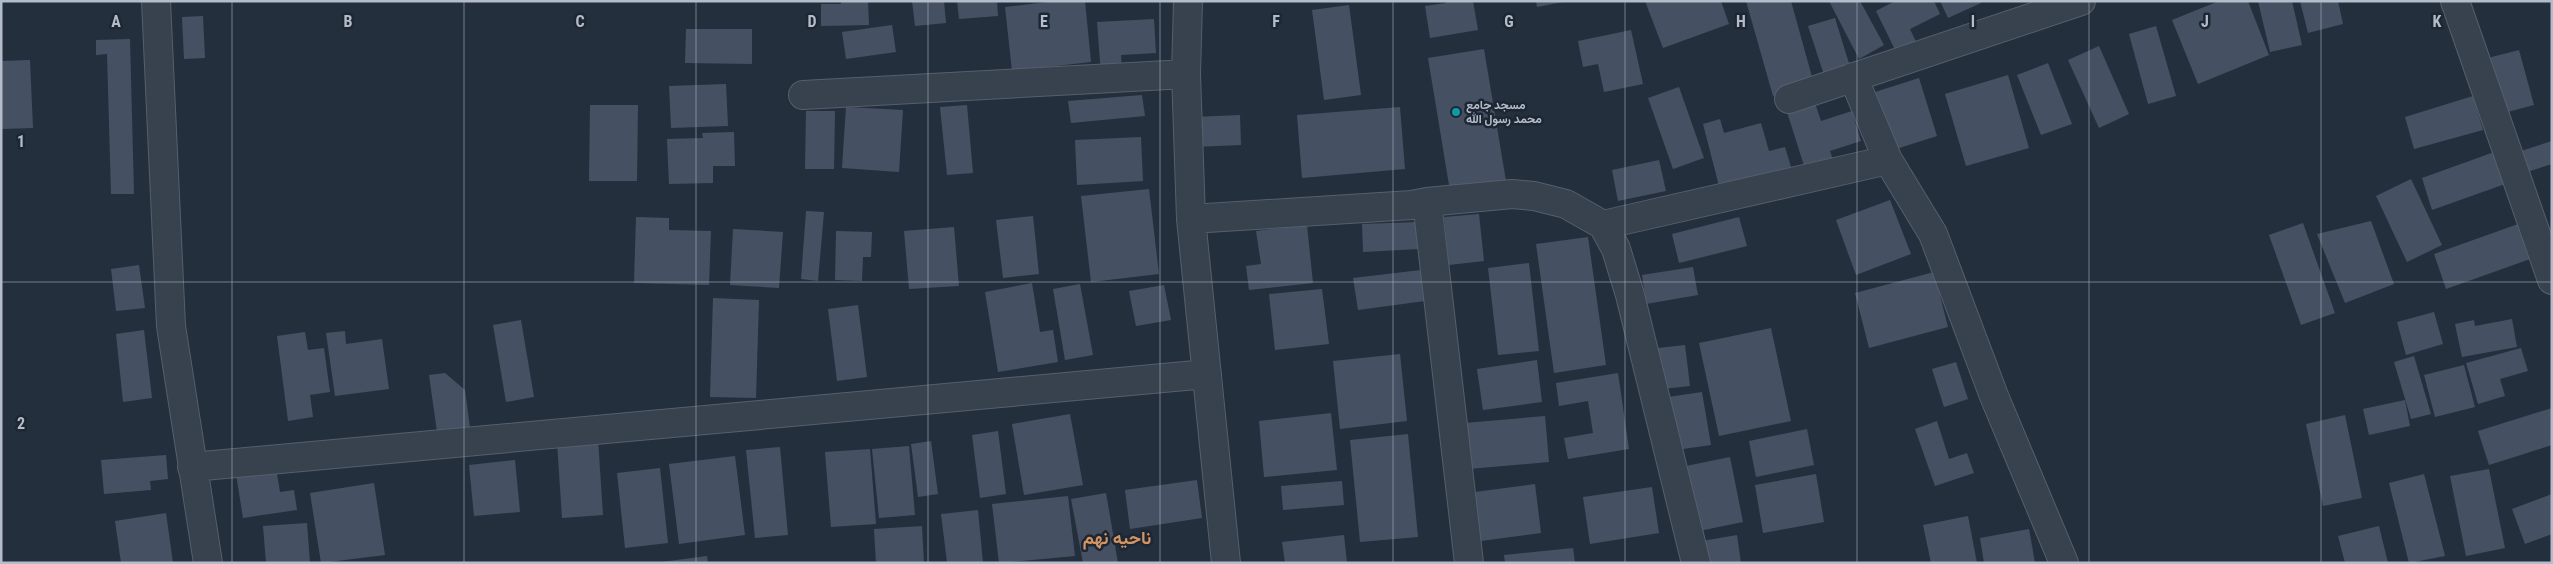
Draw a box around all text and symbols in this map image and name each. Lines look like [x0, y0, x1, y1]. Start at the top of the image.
text: A [111, 12, 121, 31]
text: B [344, 12, 353, 31]
text: C [575, 12, 585, 31]
text: D [807, 12, 817, 31]
text: E [1040, 12, 1048, 31]
text: F [1272, 12, 1280, 31]
text: G [1504, 12, 1514, 31]
text: H [1736, 12, 1746, 31]
text: I [1971, 12, 1975, 31]
text: J [2201, 12, 2209, 31]
text: K [2433, 12, 2442, 31]
place label: مسجد جامع محمد رسول الله [1466, 98, 1542, 127]
marker: مسجد جامع محمد رسول الله [1450, 106, 1462, 118]
text: 1 [17, 132, 25, 151]
text: 2 [17, 414, 25, 433]
district label: ناحیه نهم [1083, 527, 1151, 550]

